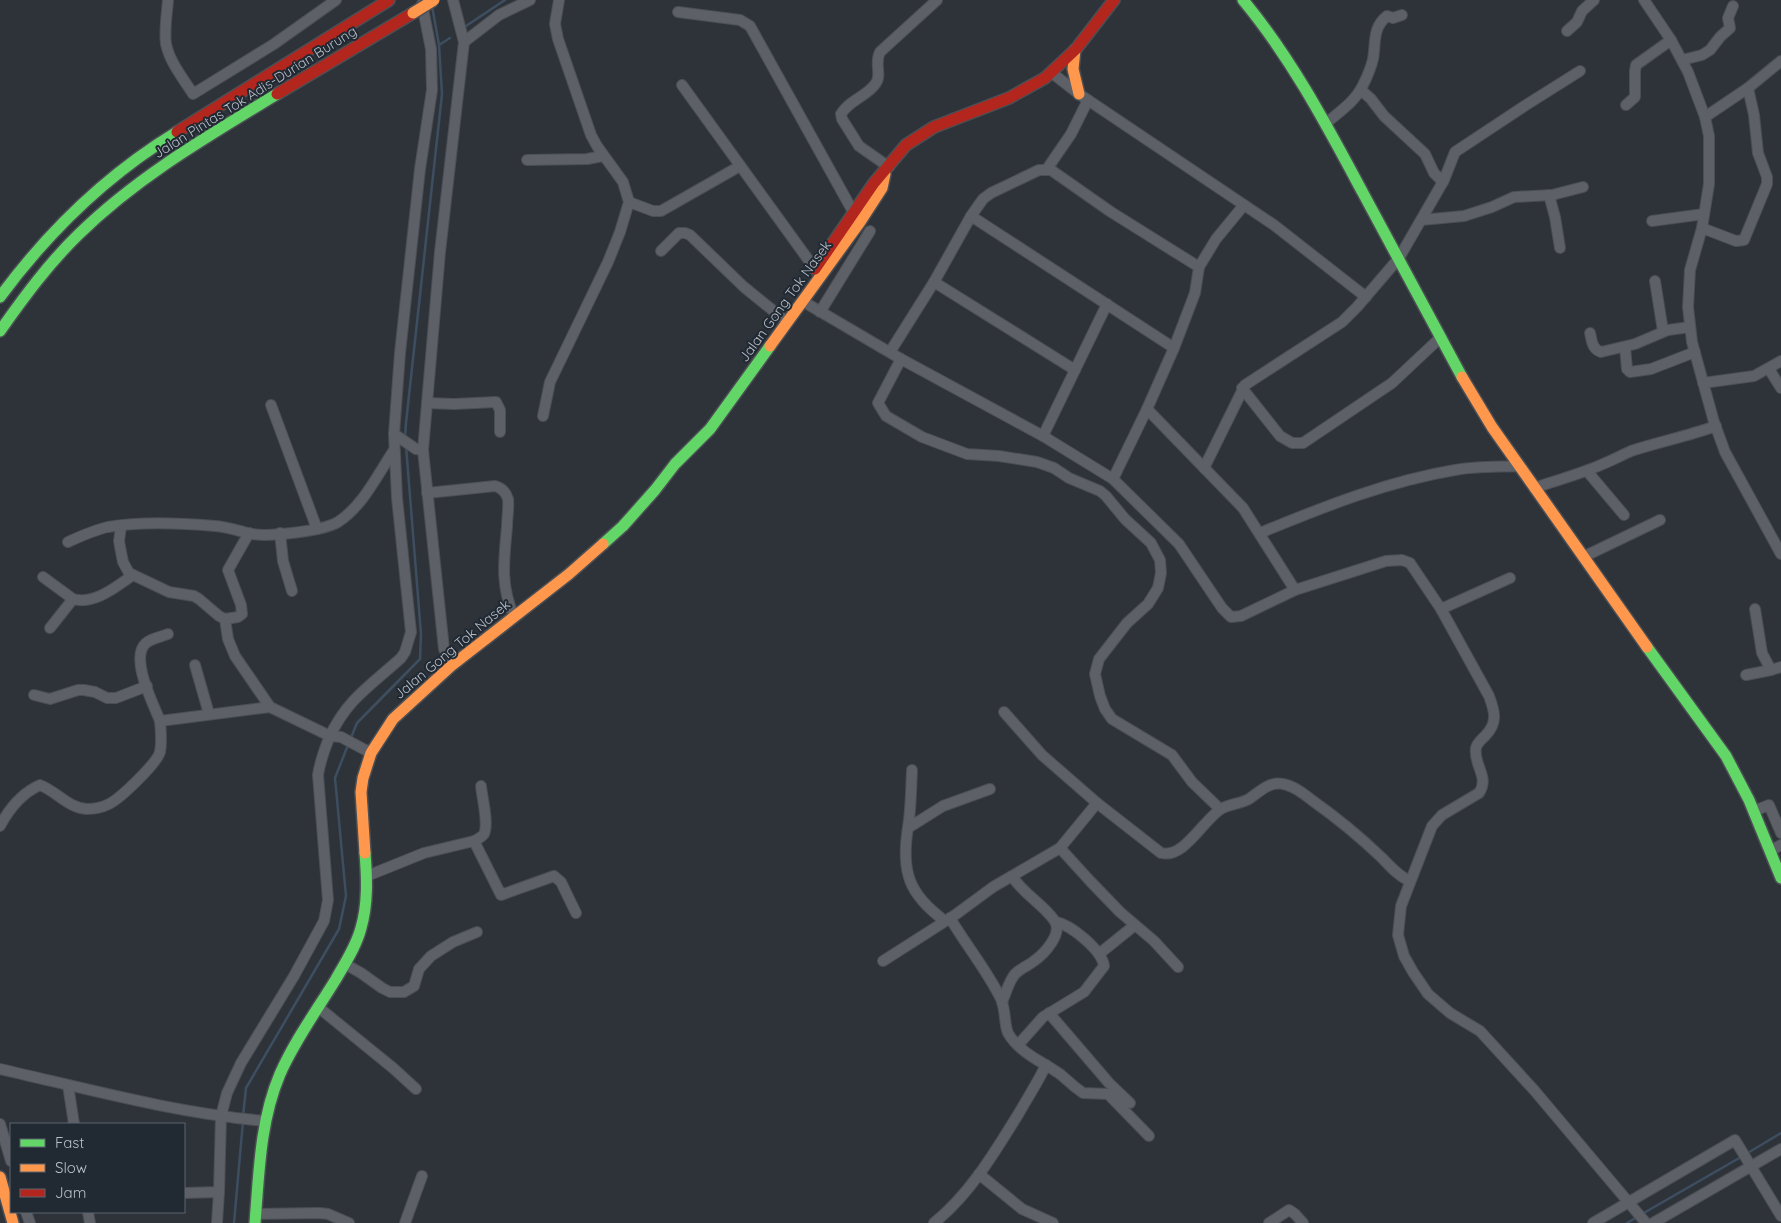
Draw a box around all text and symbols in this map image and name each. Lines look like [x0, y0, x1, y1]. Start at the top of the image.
street label: Jalan Pintas Tok Adis-Durian Burung [150, 22, 360, 162]
street label: Jalan Gong Tok Nasek [735, 237, 835, 365]
street label: Jalan Gong Tok Nasek [390, 595, 514, 703]
legend [10, 1123, 185, 1213]
text: Fast [55, 1133, 84, 1152]
text: Slow [55, 1158, 87, 1177]
text: Jam [55, 1183, 86, 1202]

